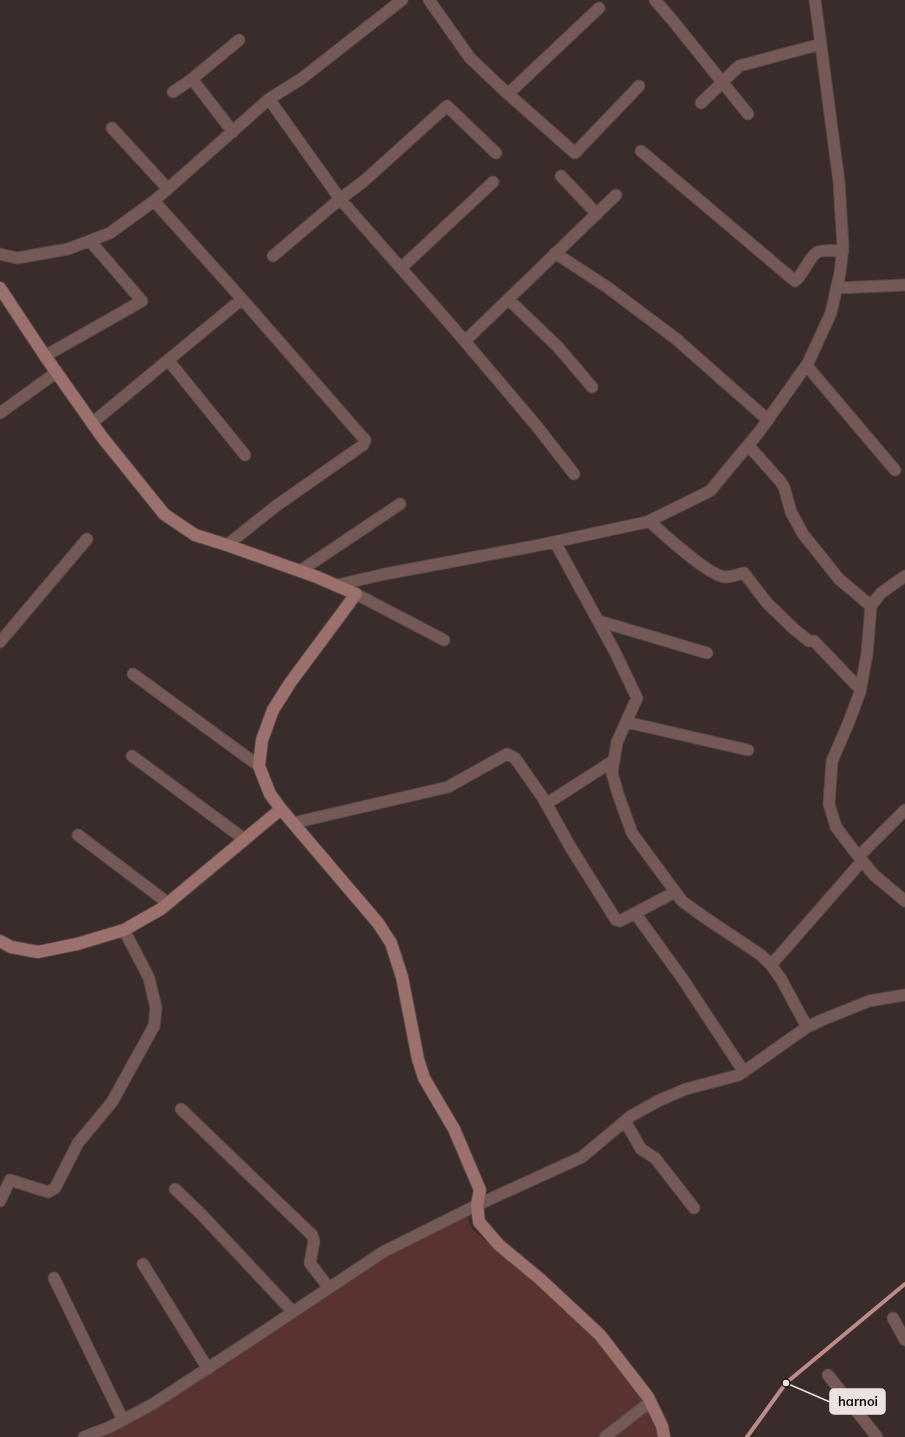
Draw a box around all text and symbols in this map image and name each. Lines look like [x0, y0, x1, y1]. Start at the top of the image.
callout: harnoi [830, 1389, 885, 1414]
text: harnoi [838, 1393, 878, 1409]

